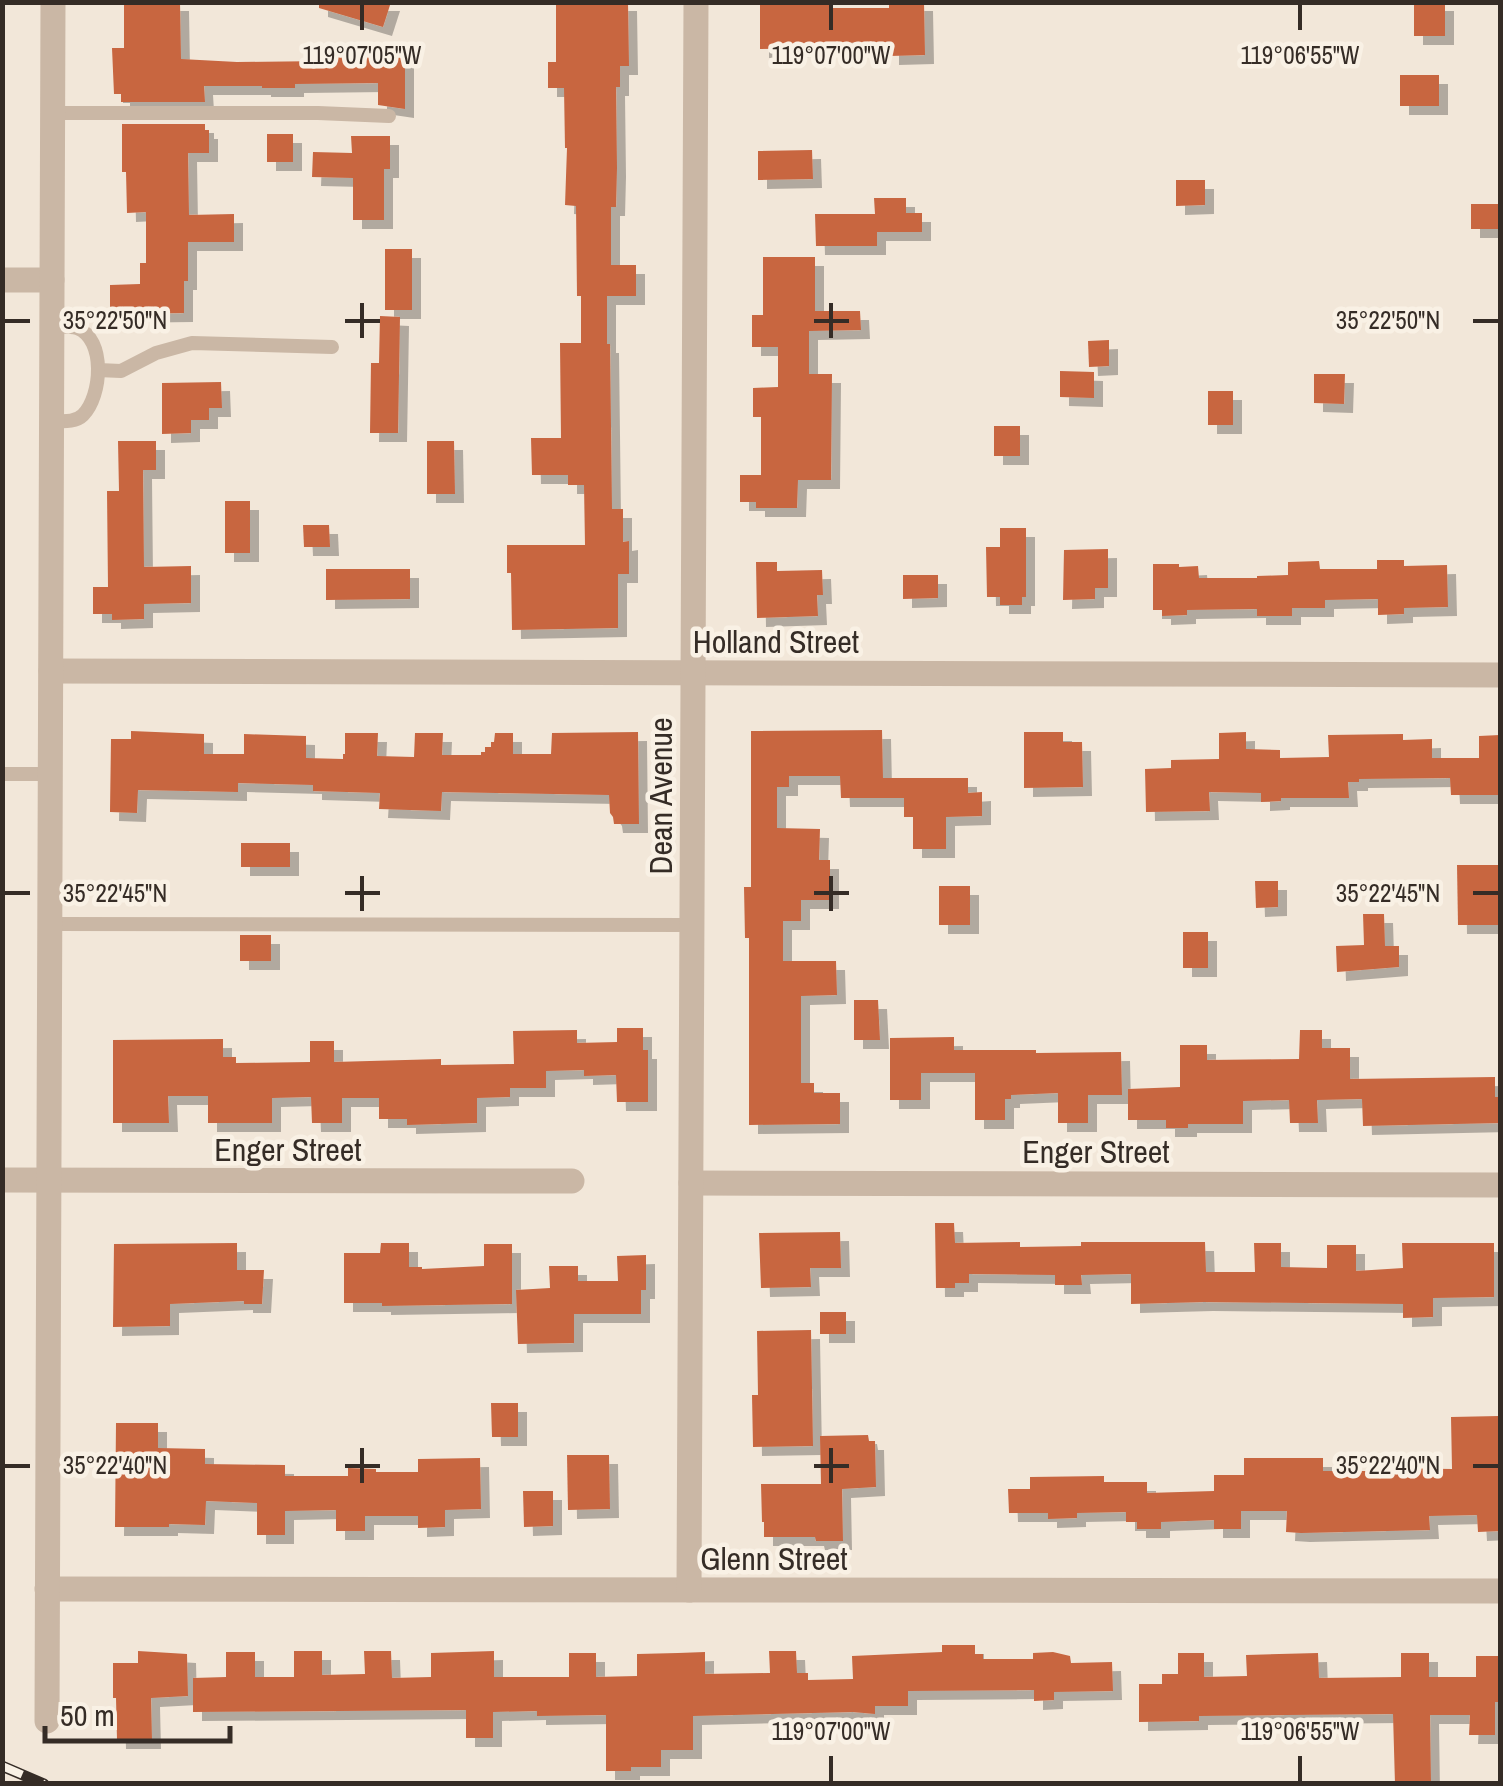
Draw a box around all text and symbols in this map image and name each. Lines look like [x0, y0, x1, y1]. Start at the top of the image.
text: 119°07'05"W [303, 38, 422, 72]
text: 119°07'00"W [772, 38, 891, 72]
text: 119°06'55"W [1241, 38, 1360, 72]
text: 35°22'50"N [63, 303, 167, 337]
text: 35°22'50"N [1336, 303, 1440, 337]
street label: Holland Street [693, 620, 859, 663]
street label: Dean Avenue [639, 717, 682, 875]
text: 35°22'45"N [63, 876, 167, 910]
text: 35°22'45"N [1336, 876, 1440, 910]
street label: Enger Street [214, 1128, 362, 1171]
street label: Enger Street [1022, 1130, 1170, 1173]
text: 35°22'40"N [63, 1448, 167, 1482]
text: 35°22'40"N [1336, 1448, 1440, 1482]
street label: Glenn Street [700, 1537, 848, 1580]
scale bar [45, 1681, 230, 1743]
text: 50 m [60, 1695, 115, 1735]
text: 119°07'00"W [772, 1714, 891, 1748]
text: 119°06'55"W [1241, 1714, 1360, 1748]

